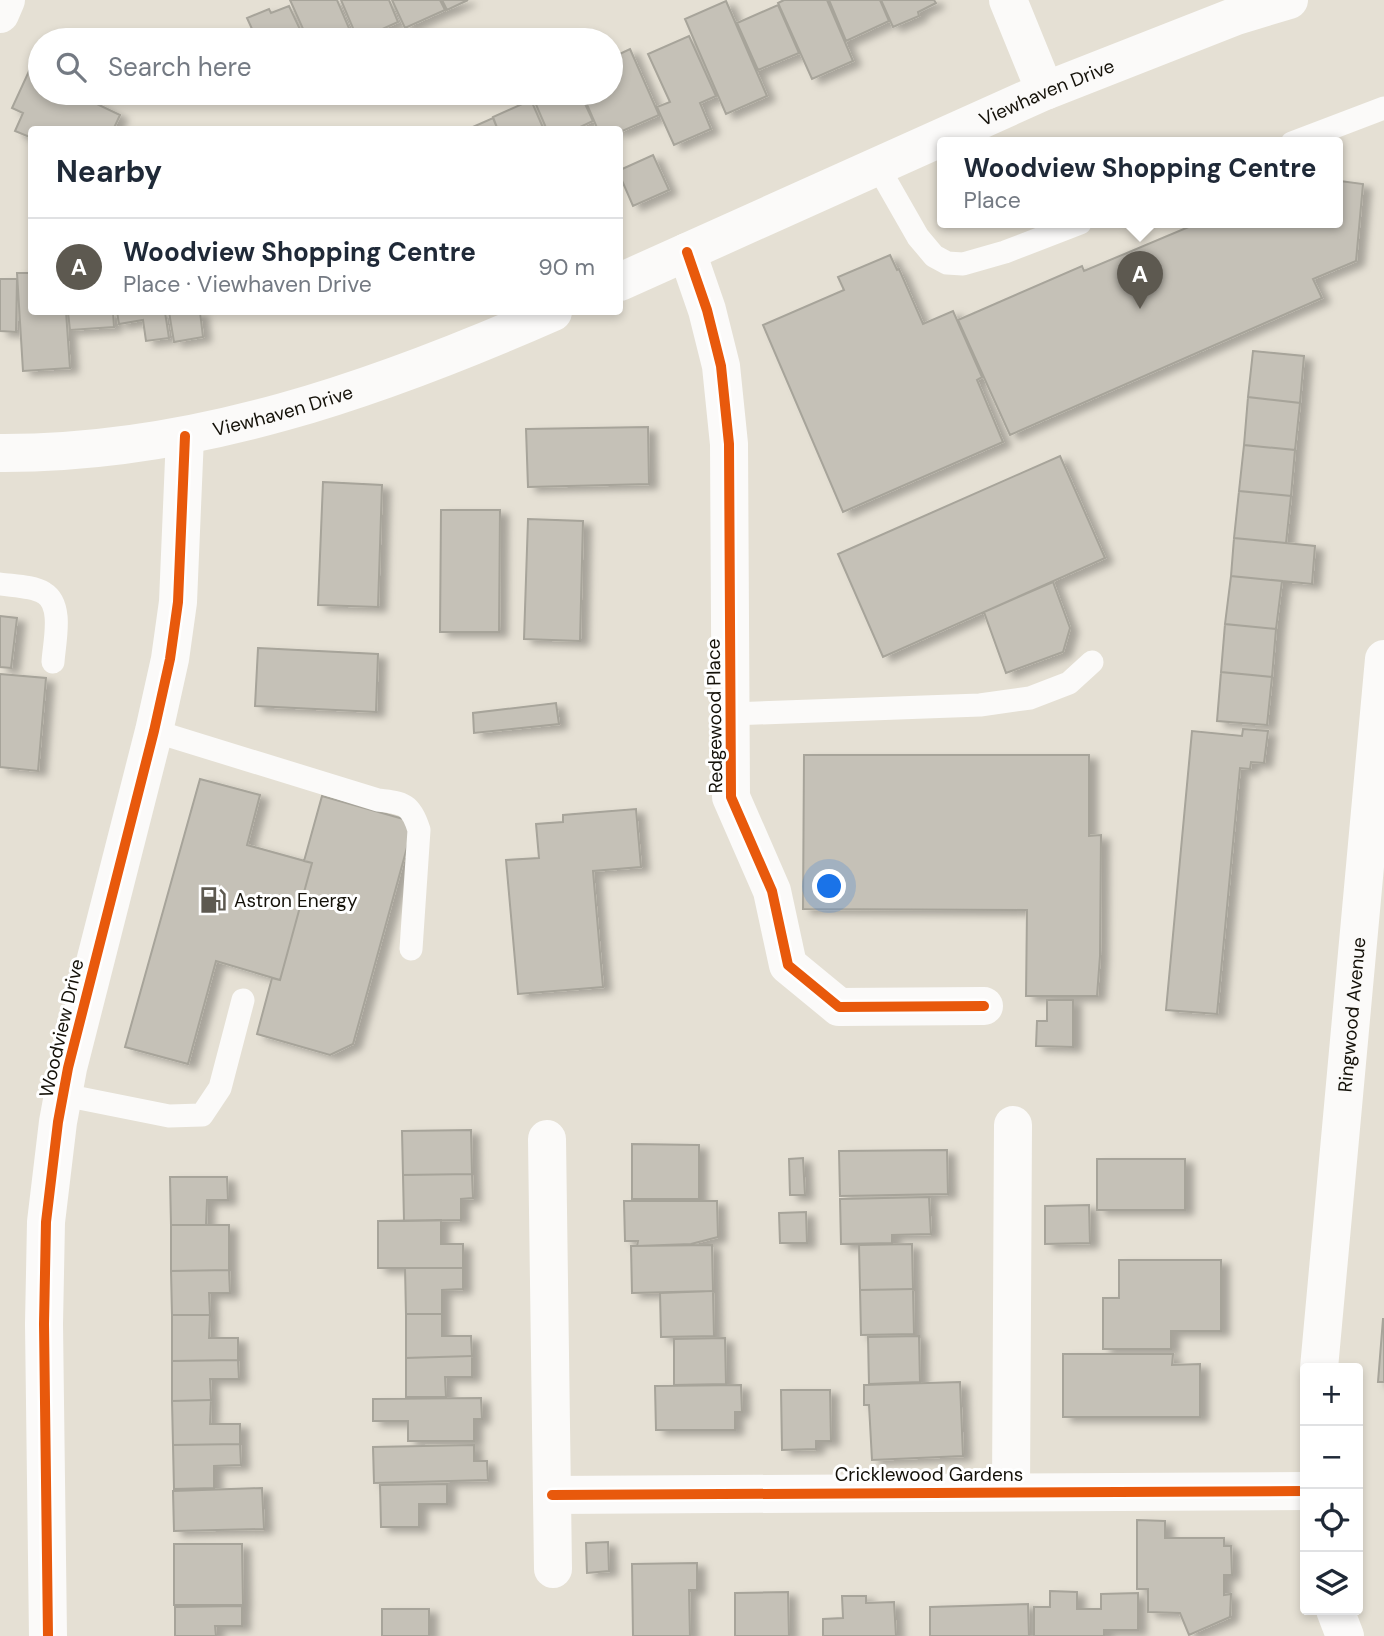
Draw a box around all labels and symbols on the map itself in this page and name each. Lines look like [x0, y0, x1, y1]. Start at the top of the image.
street label: Viewhaven Drive [975, 53, 1118, 132]
pin: A [1117, 251, 1163, 309]
street label: Viewhaven Drive [210, 379, 356, 442]
street label: Redgewood Place [701, 638, 728, 794]
your location [812, 869, 846, 903]
fuel station icon: Astron Energy [198, 885, 228, 915]
place label: Astron Energy [234, 888, 358, 913]
street label: Ringwood Avenue [1332, 936, 1371, 1093]
street label: Woodview Drive [33, 956, 90, 1100]
street label: Cricklewood Gardens [835, 1462, 1023, 1487]

